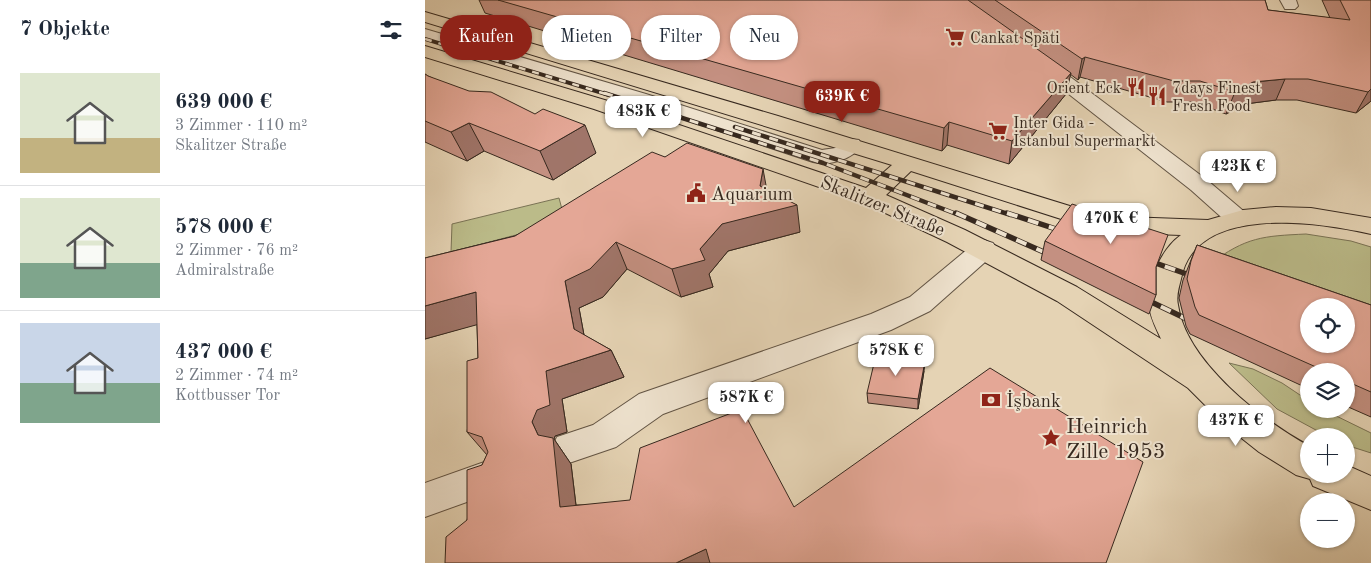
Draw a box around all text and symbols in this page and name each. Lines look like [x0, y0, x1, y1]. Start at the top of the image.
chip: Kaufen [440, 15, 532, 60]
chip: Mieten [542, 15, 631, 60]
chip: Filter [641, 15, 720, 60]
chip: Neu [730, 15, 798, 60]
icon: filters [377, 16, 405, 44]
text: 7 Objekte [20, 19, 110, 40]
supermarket icon: Cankat Späti [944, 26, 966, 48]
place label: Cankat Späti [970, 31, 1060, 47]
restaurant icon: Orient Eck [1125, 76, 1147, 98]
pin: 639K € [801, 80, 883, 123]
place label: Orient Eck [1047, 81, 1121, 97]
place label: 7days Finest Fresh Food [1172, 81, 1261, 115]
restaurant icon: 7days Finest Fresh Food [1146, 85, 1168, 107]
text: 639K € [815, 89, 869, 105]
text: 639 000 € [175, 92, 272, 113]
icon: home [60, 93, 120, 153]
pin: 483K € [602, 96, 684, 138]
text: 483K € [616, 104, 670, 120]
place label: Inter Gida - İstanbul Supermarkt [1013, 116, 1156, 150]
text: 3 Zimmer · 110 m² [175, 118, 307, 134]
supermarket icon: Inter Gida - İstanbul Supermarkt [987, 120, 1009, 142]
text: Skalitzer Straße [175, 138, 287, 154]
pin: 423K € [1197, 150, 1279, 193]
text: 423K € [1211, 159, 1265, 175]
street label: Skalitzer Straße [817, 174, 947, 241]
public building icon: Aquarium [685, 182, 707, 204]
place label: Aquarium [711, 186, 793, 205]
pin: 470K € [1070, 202, 1152, 245]
text: 470K € [1084, 211, 1138, 227]
text: 578 000 € [175, 217, 272, 238]
icon: home [60, 218, 120, 278]
text: 2 Zimmer · 76 m² [175, 243, 298, 259]
text: Admiralstraße [175, 263, 274, 279]
map controls [1300, 298, 1355, 548]
button: locate [1300, 298, 1355, 353]
pin: 578K € [855, 334, 937, 377]
text: 437 000 € [175, 342, 272, 363]
icon: home [60, 343, 120, 403]
text: 578K € [869, 343, 923, 359]
button: layers [1300, 363, 1355, 418]
text: 2 Zimmer · 74 m² [175, 368, 298, 384]
pin: 587K € [705, 382, 787, 424]
text: Kottbusser Tor [175, 388, 280, 404]
bank icon: İşbank [980, 389, 1002, 411]
text: 587K € [719, 390, 773, 406]
place label: İşbank [1006, 390, 1061, 412]
pin: 437K € [1195, 404, 1277, 447]
text: 437K € [1209, 413, 1263, 429]
place label: Heinrich Zille 1953 [1066, 416, 1165, 463]
place icon: Heinrich Zille 1953 [1040, 427, 1062, 449]
button: + [1300, 428, 1355, 483]
button: − [1300, 493, 1355, 548]

